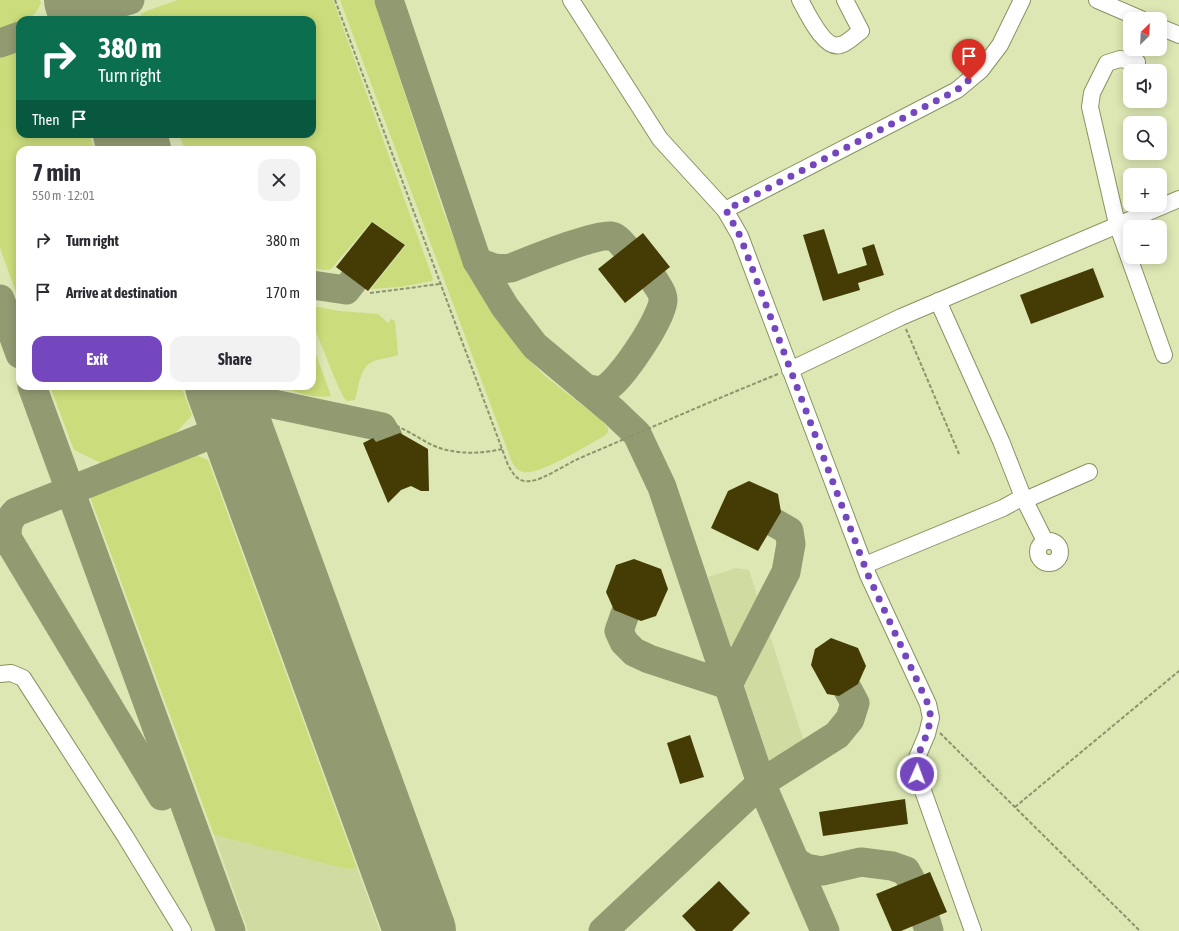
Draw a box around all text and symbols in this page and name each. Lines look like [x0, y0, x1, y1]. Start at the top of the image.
north arrow [1123, 12, 1167, 56]
map controls [1123, 12, 1167, 264]
icon: right [32, 32, 84, 84]
text: 380 m [98, 32, 161, 64]
pin [952, 39, 986, 80]
icon: arrive [958, 45, 980, 67]
button: sound [1123, 64, 1167, 108]
text: Turn right [98, 65, 161, 86]
icon: arrive [68, 108, 90, 130]
text: Then [32, 111, 60, 128]
button: search [1123, 116, 1167, 160]
text: 7 min [32, 159, 81, 186]
button: close [258, 159, 300, 201]
button: + [1123, 168, 1167, 212]
text: 550 m · 12:01 [32, 188, 95, 203]
button: − [1123, 220, 1167, 264]
icon: right [32, 229, 54, 251]
text: Turn right [66, 232, 119, 249]
text: 380 m [266, 232, 300, 249]
icon: arrive [32, 281, 54, 303]
text: Arrive at destination [66, 284, 177, 301]
text: 170 m [266, 284, 300, 301]
button: Exit [32, 336, 162, 382]
button: Share [170, 336, 300, 382]
position arrow [896, 753, 938, 795]

